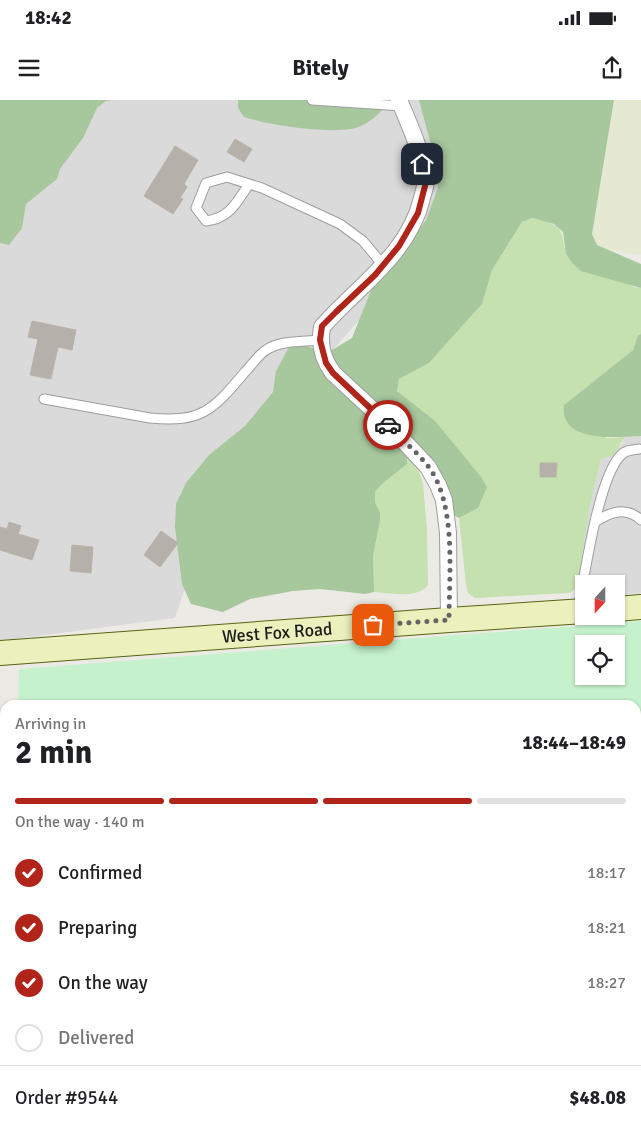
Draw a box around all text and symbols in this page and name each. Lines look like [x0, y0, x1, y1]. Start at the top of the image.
text: 18:42 [25, 6, 72, 30]
icon: menu [15, 54, 43, 82]
text: Bitely [292, 54, 349, 81]
icon: share [598, 54, 626, 82]
pin [401, 143, 443, 185]
icon: home [408, 150, 436, 178]
courier [363, 400, 413, 450]
icon: car [374, 411, 402, 439]
north arrow [575, 575, 625, 625]
map controls [575, 575, 625, 685]
pin [352, 604, 394, 646]
icon: bag [359, 611, 387, 639]
street label: West Fox Road [221, 618, 333, 648]
button: locate [575, 635, 625, 685]
text: Arriving in [15, 714, 86, 734]
text: 18:44–18:49 [522, 731, 626, 755]
text: 2 min [15, 733, 92, 772]
text: On the way · 140 m [15, 812, 145, 832]
icon: check [15, 859, 43, 887]
text: Confirmed [58, 861, 142, 885]
text: 18:17 [587, 863, 626, 883]
icon: check [15, 914, 43, 942]
text: Preparing [58, 916, 137, 940]
text: 18:21 [587, 918, 626, 938]
icon: check [15, 969, 43, 997]
text: On the way [58, 971, 148, 995]
text: 18:27 [587, 973, 626, 993]
text: Delivered [58, 1026, 134, 1050]
text: Order #9544 [15, 1086, 118, 1110]
text: $48.08 [569, 1086, 626, 1110]

